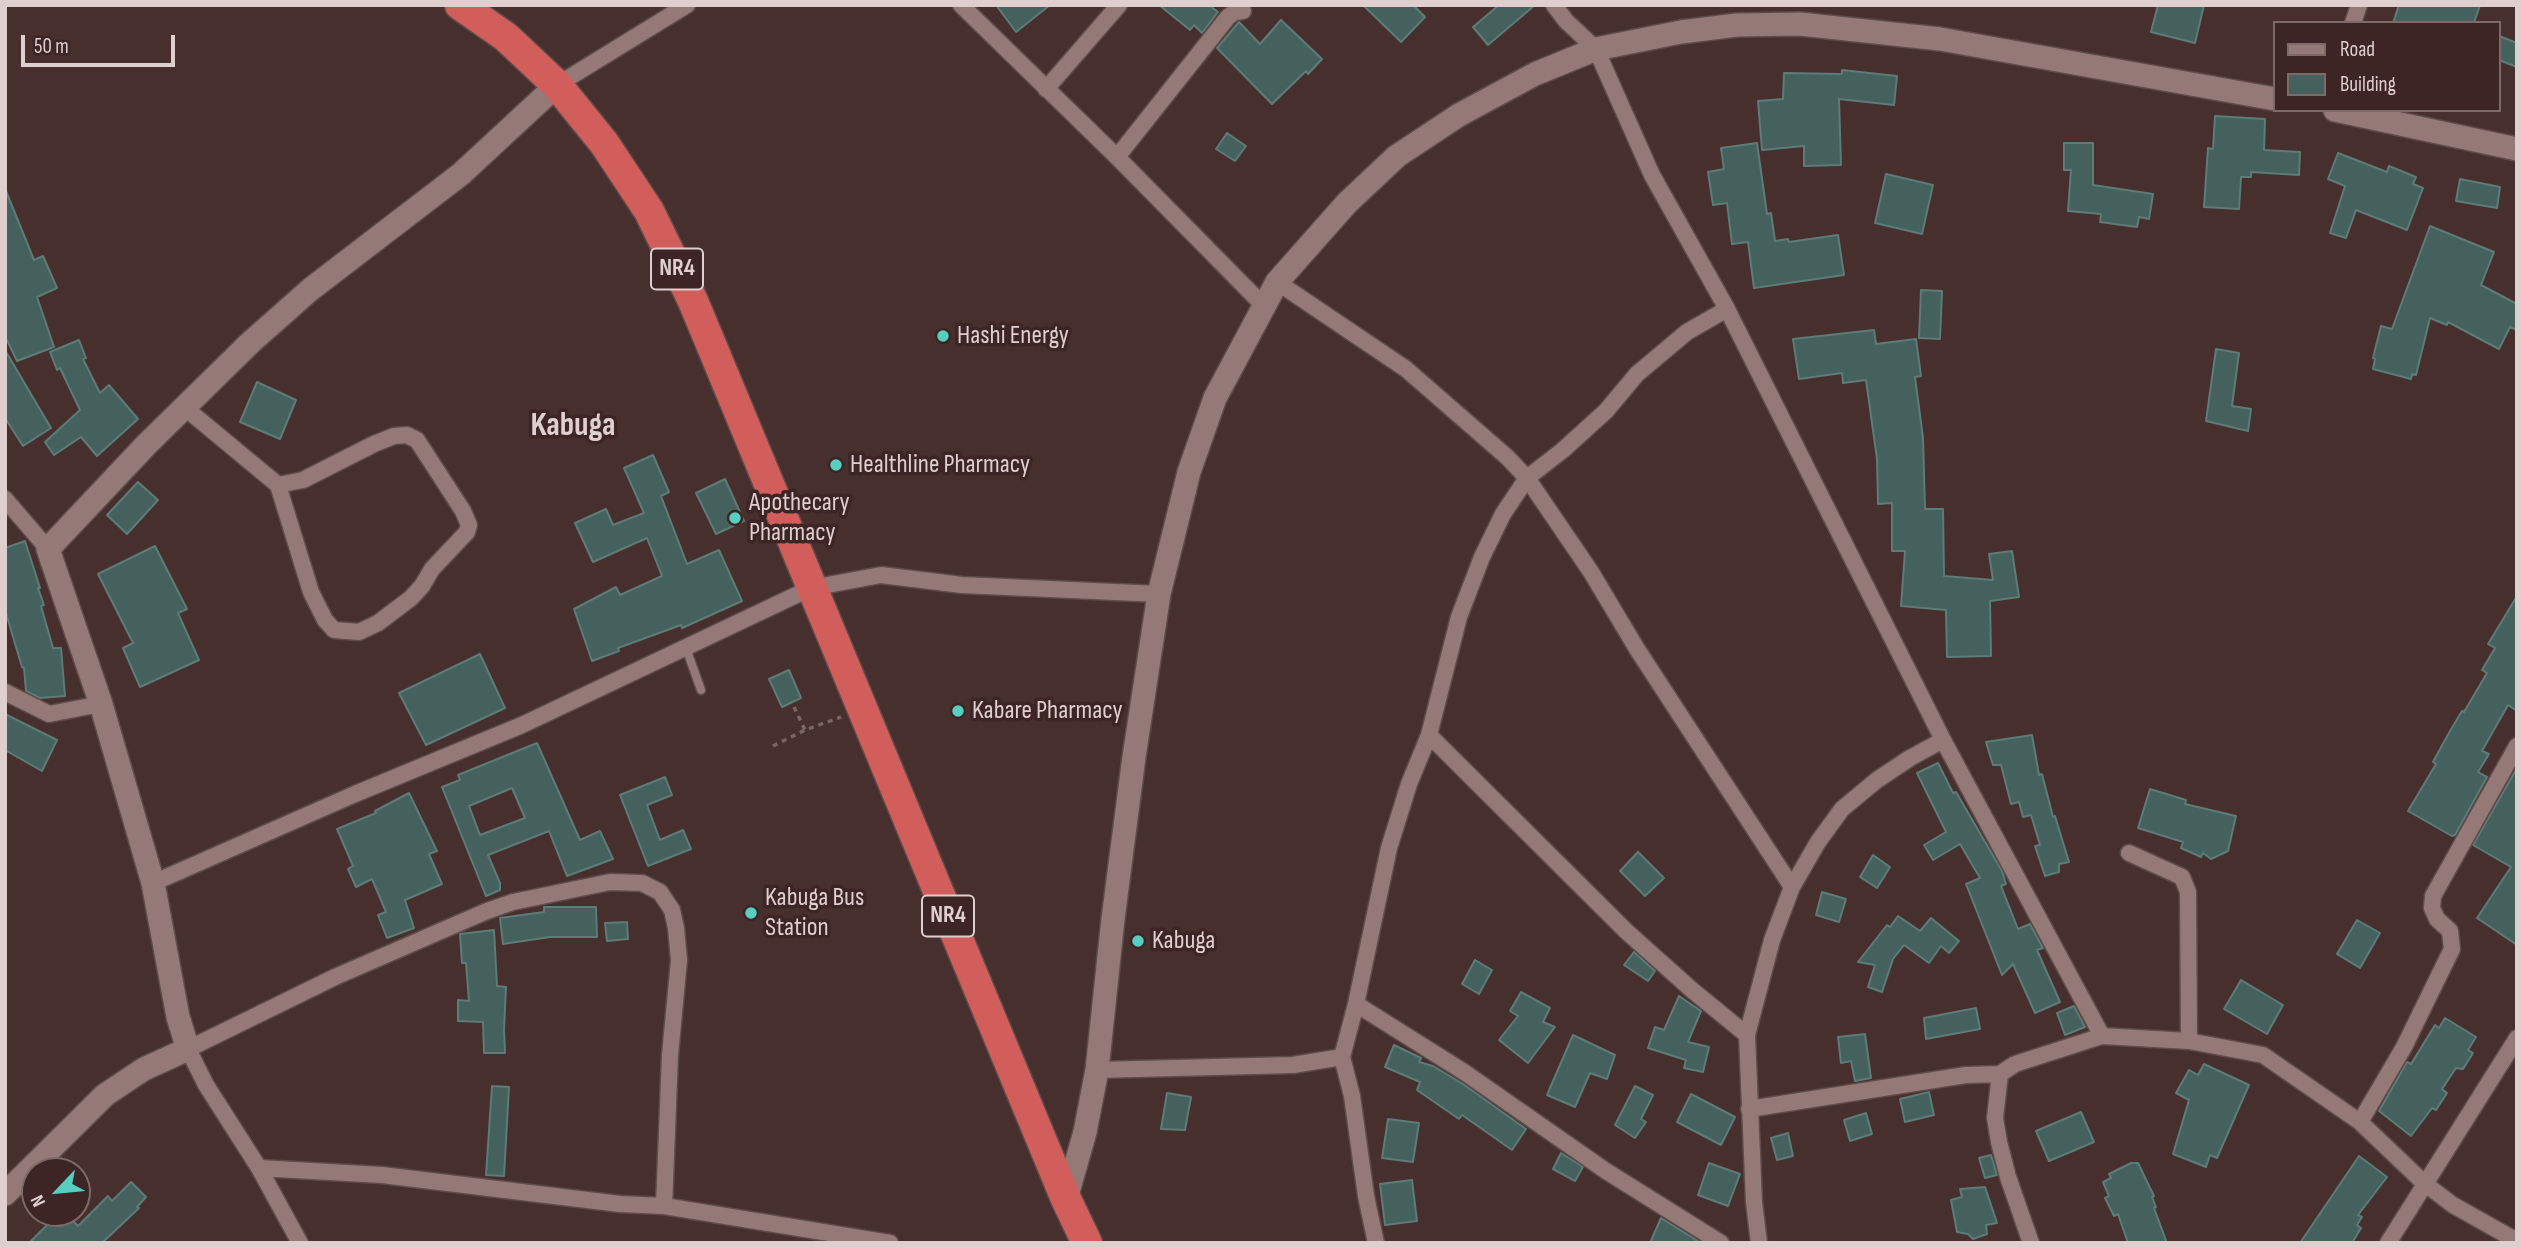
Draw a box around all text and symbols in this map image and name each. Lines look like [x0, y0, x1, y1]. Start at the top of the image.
scale bar [24, 21, 178, 65]
legend [2274, 21, 2501, 112]
text: 50 m [34, 34, 69, 59]
text: Road [2340, 37, 2375, 62]
text: Building [2340, 72, 2396, 97]
road number: NR4 [651, 248, 703, 290]
place label: Hashi Energy [957, 320, 1069, 352]
marker: Hashi Energy [935, 328, 951, 344]
district label: Kabuga [530, 407, 616, 447]
place label: Healthline Pharmacy [850, 449, 1030, 481]
marker: Healthline Pharmacy [828, 457, 844, 473]
place label: Apothecary Pharmacy [749, 487, 849, 548]
marker: Apothecary Pharmacy [727, 510, 743, 526]
place label: Kabare Pharmacy [972, 695, 1123, 727]
marker: Kabare Pharmacy [950, 703, 966, 719]
place label: Kabuga Bus Station [765, 882, 864, 944]
road number: NR4 [922, 896, 974, 936]
marker: Kabuga Bus Station [743, 905, 759, 921]
place label: Kabuga [1152, 925, 1215, 957]
marker: Kabuga [1130, 933, 1146, 949]
north arrow [21, 1157, 91, 1227]
text: N [26, 1191, 51, 1210]

